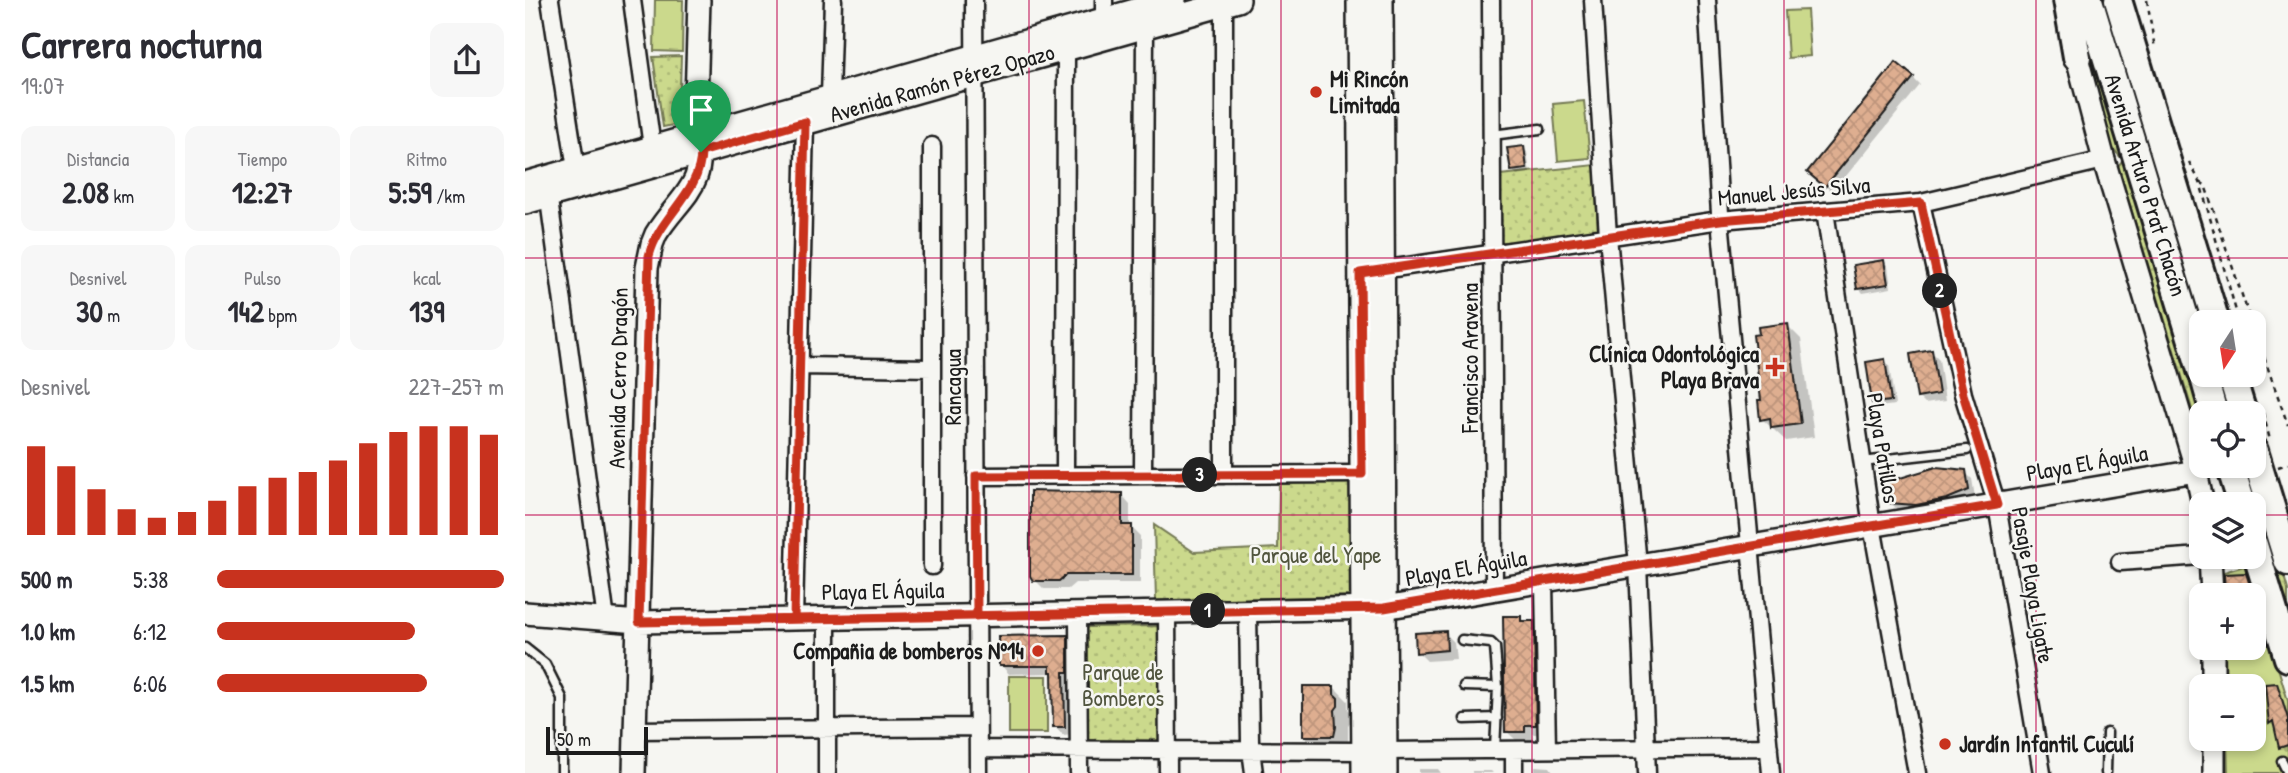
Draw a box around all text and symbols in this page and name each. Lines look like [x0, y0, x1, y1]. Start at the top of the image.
text: Carrera nocturna [21, 18, 262, 70]
button: share [430, 23, 504, 97]
street label: Avenida Ramón Pérez Opazo [826, 36, 1058, 129]
place label: Mi Rincón Limitada [1330, 63, 1409, 120]
text: 19:07 [21, 70, 65, 101]
street label: Avenida Arturo Prat Chacón [2098, 70, 2195, 300]
pin [671, 80, 731, 152]
marker: Mi Rincón Limitada [1308, 84, 1324, 100]
icon: arrive [682, 91, 720, 129]
text: Distancia [67, 146, 129, 172]
text: Tiempo [238, 146, 287, 172]
text: Ritmo [407, 146, 447, 172]
street label: Manuel Jesús Silva [1717, 168, 1871, 213]
text: 2.08 [62, 172, 109, 212]
text: 12:27 [232, 172, 293, 212]
text: 5:59 [389, 172, 432, 212]
text: km [109, 183, 134, 209]
text: /km [432, 183, 465, 209]
text: Desnivel [70, 265, 127, 291]
text: Pulso [244, 265, 281, 291]
text: kcal [413, 265, 441, 291]
pin: 2 [1923, 274, 1957, 308]
text: 2 [1935, 277, 1944, 303]
street label: Francisco Aravena [1454, 283, 1485, 434]
street label: Avenida Cerro Dragón [600, 287, 635, 469]
text: 30 [76, 291, 103, 331]
text: 142 [228, 291, 264, 331]
text: 139 [409, 291, 444, 331]
text: m [103, 302, 120, 328]
text: bpm [264, 302, 297, 328]
north arrow [2189, 310, 2266, 387]
map controls [2189, 310, 2266, 751]
place label: Clínica Odontológica Playa Brava [1589, 338, 1759, 396]
street label: Rancagua [937, 349, 968, 425]
marker: Clínica Odontológica Playa Brava [1765, 357, 1785, 377]
text: Desnivel [21, 371, 90, 402]
text: 227–257 m [409, 371, 504, 402]
street label: Playa Patillos [1859, 390, 1908, 506]
button: locate [2189, 401, 2266, 478]
street label: Playa El Águila [2024, 437, 2150, 488]
pin: 3 [1183, 458, 1217, 492]
text: 3 [1195, 461, 1204, 487]
button: layers [2189, 492, 2266, 569]
street label: Pasaje Playa Ligate [2005, 504, 2062, 665]
park label: Parque del Yape [1251, 539, 1381, 570]
street label: Playa El Águila [1403, 542, 1529, 593]
text: 500 m [21, 564, 72, 595]
text: 5:38 [133, 564, 168, 595]
street label: Playa El Águila [821, 574, 945, 607]
button: + [2189, 583, 2266, 660]
pin: 1 [1191, 594, 1225, 628]
text: 1 [1204, 597, 1211, 623]
text: 1.0 km [21, 616, 75, 647]
text: 6:12 [133, 616, 167, 647]
place label: Compañia de bomberos Nº14 [793, 635, 1024, 667]
marker: Compañia de bomberos Nº14 [1030, 643, 1046, 659]
park label: Parque de Bomberos [1082, 656, 1164, 713]
text: 1.5 km [21, 668, 74, 699]
text: 6:06 [133, 668, 167, 699]
button: − [2189, 674, 2266, 751]
scale bar [546, 724, 647, 756]
text: 50 m [557, 726, 591, 752]
place label: Jardín Infantil Cuculí [1959, 728, 2134, 759]
marker: Jardín Infantil Cuculí [1937, 736, 1953, 752]

